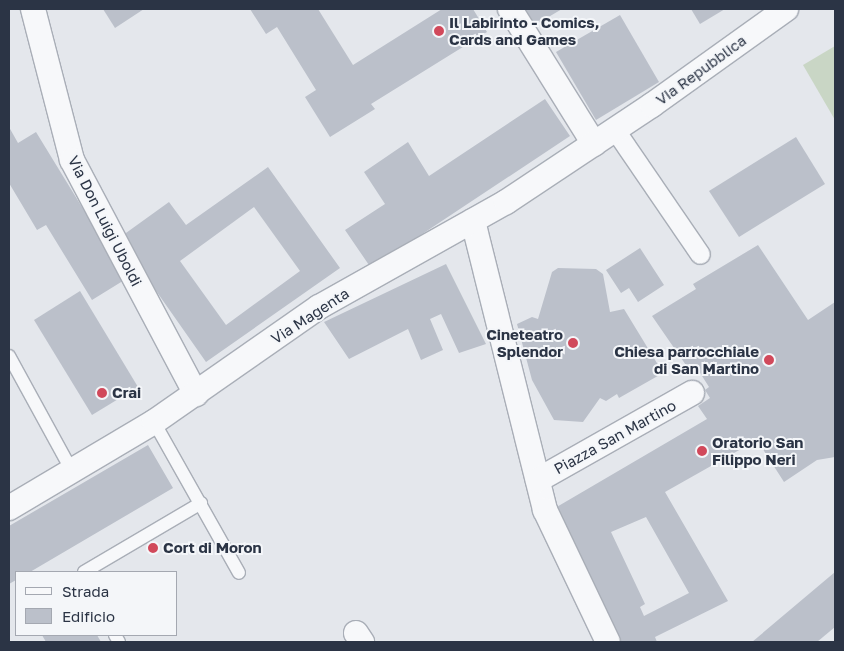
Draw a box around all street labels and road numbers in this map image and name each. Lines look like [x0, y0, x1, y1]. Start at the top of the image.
street label: Via Repubblica [652, 31, 750, 109]
street label: Via Don Luigi Uboldi [64, 153, 146, 289]
street label: Via Magenta [268, 284, 352, 348]
street label: Piazza San Martino [551, 396, 679, 478]

